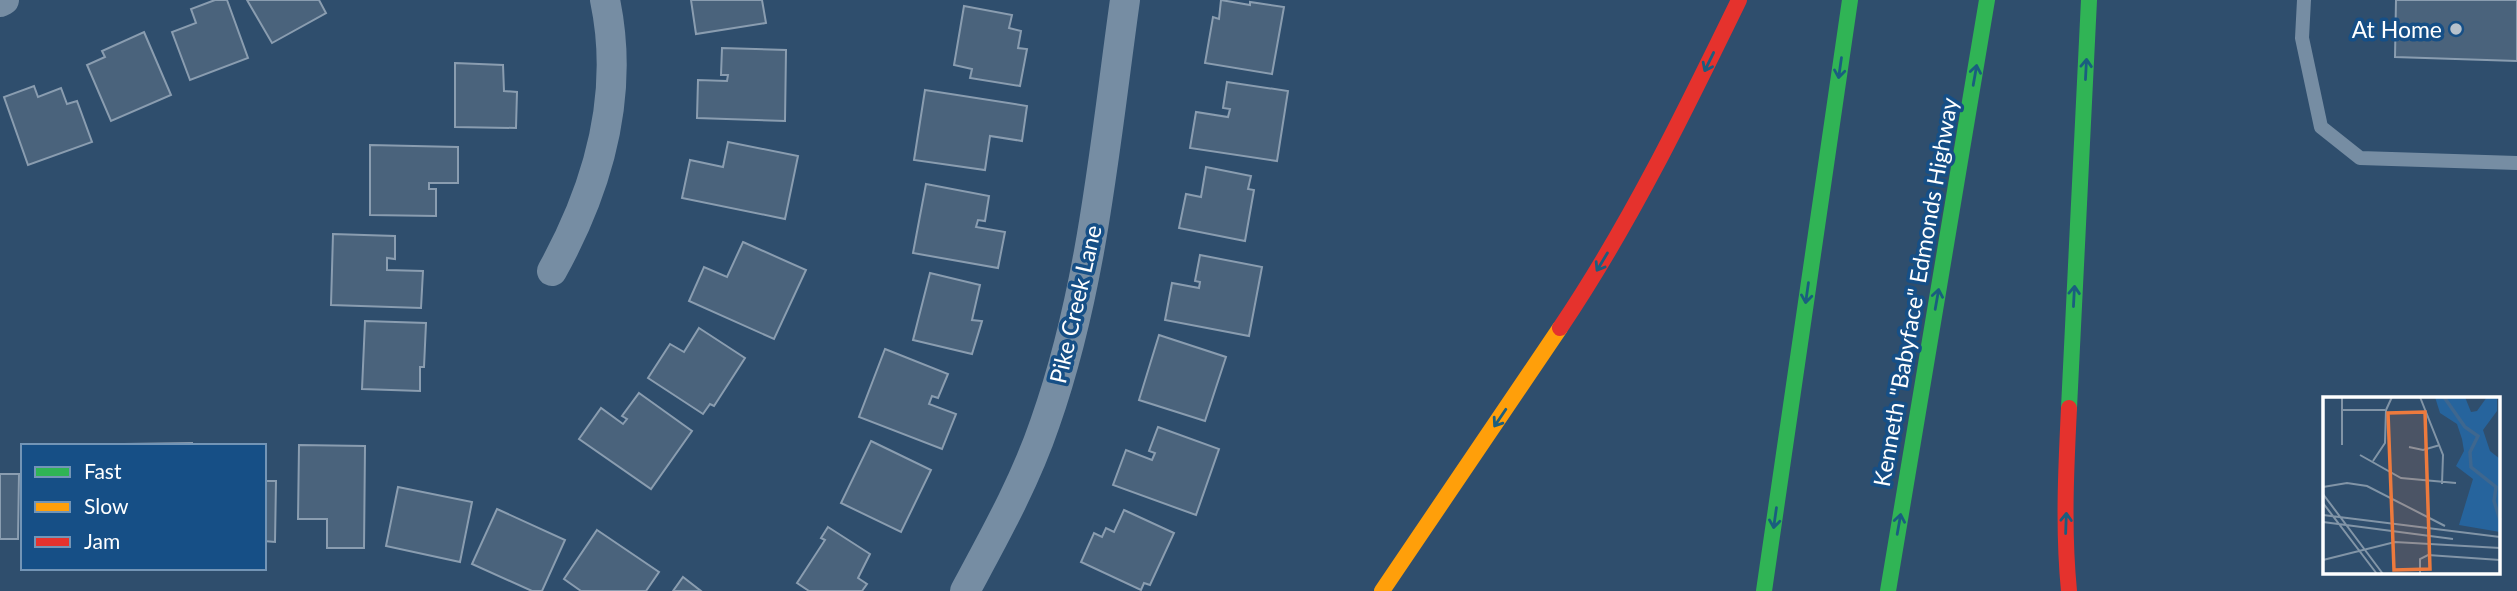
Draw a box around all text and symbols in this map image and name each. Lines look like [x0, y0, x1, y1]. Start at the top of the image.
place label: At Home [2352, 15, 2442, 43]
marker: At Home [2448, 21, 2464, 37]
one-way arrow [1702, 51, 1716, 72]
one-way arrow [1834, 56, 1847, 78]
one-way arrow [2079, 57, 2092, 80]
one-way arrow [1969, 64, 1982, 87]
street label: Kenneth "Babyface" Edmonds Highway [1867, 95, 1963, 489]
street label: Pike Creek Lane [1043, 222, 1107, 386]
one-way arrow [1595, 252, 1609, 272]
one-way arrow [1801, 281, 1814, 304]
one-way arrow [2068, 285, 2081, 308]
one-way arrow [1931, 288, 1944, 311]
inset map [2323, 397, 2500, 574]
one-way arrow [1493, 408, 1507, 427]
legend [21, 444, 266, 570]
text: Fast [84, 458, 122, 483]
text: Slow [84, 493, 129, 518]
one-way arrow [1768, 506, 1781, 529]
one-way arrow [2059, 512, 2072, 535]
one-way arrow [1893, 513, 1906, 536]
text: Jam [84, 528, 120, 553]

